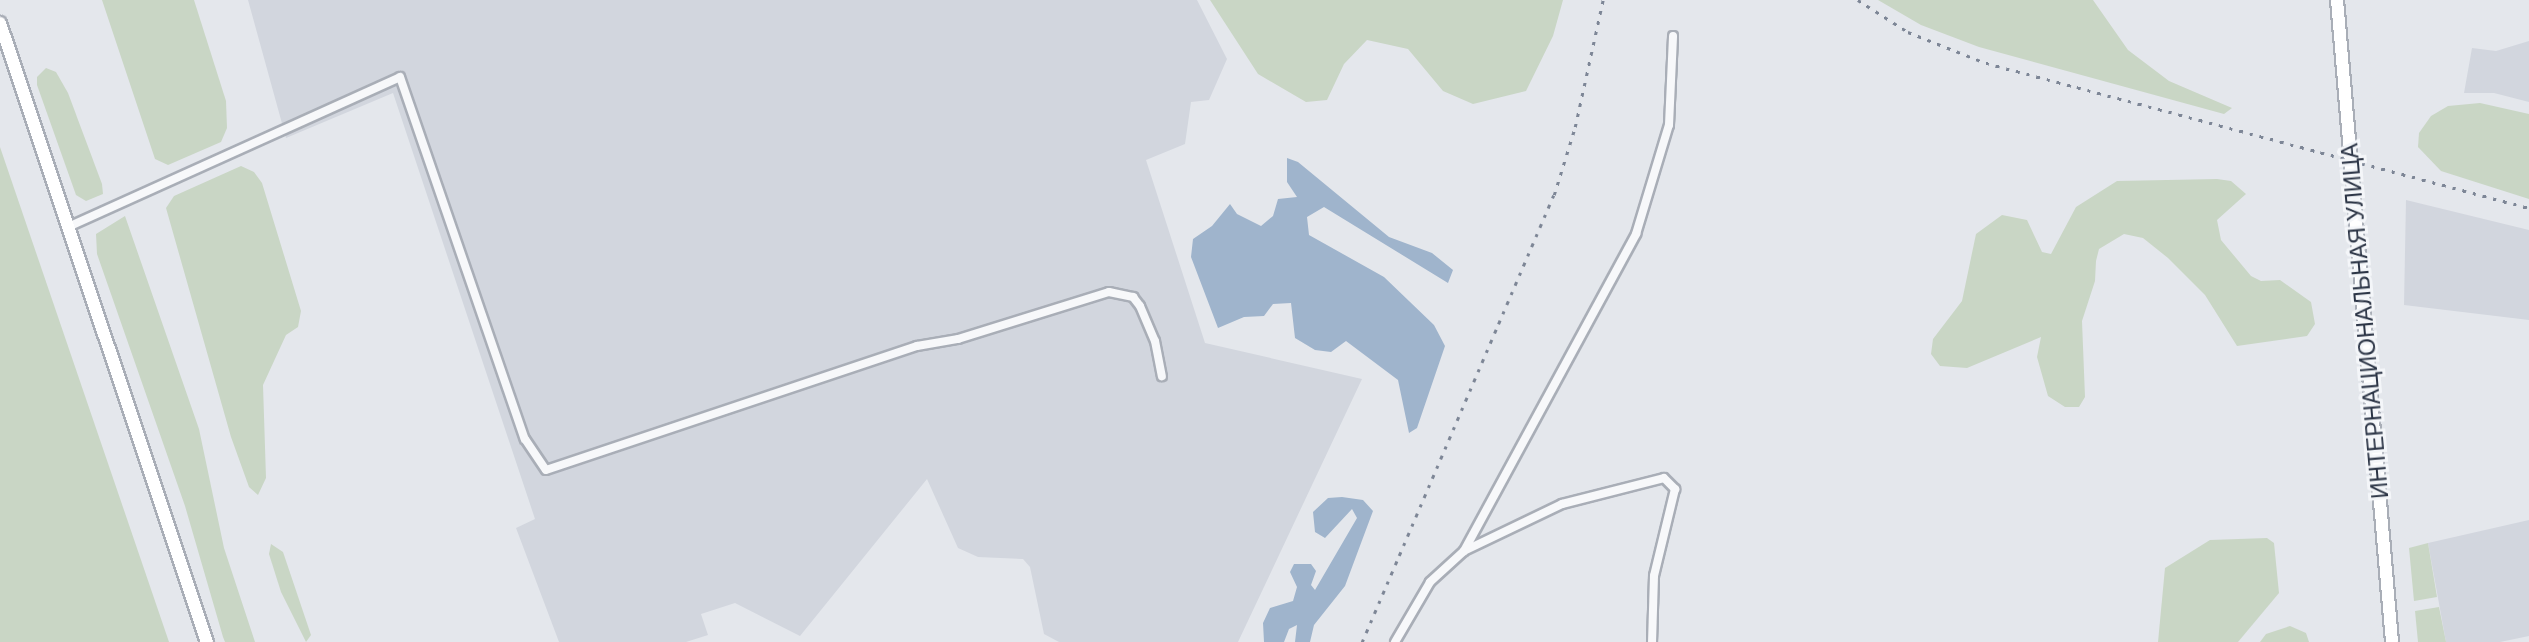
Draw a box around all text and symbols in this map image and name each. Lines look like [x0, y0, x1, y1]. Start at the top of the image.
street label: ИНТЕРНАЦИОНАЛЬНАЯ УЛИЦА [2336, 142, 2394, 500]

